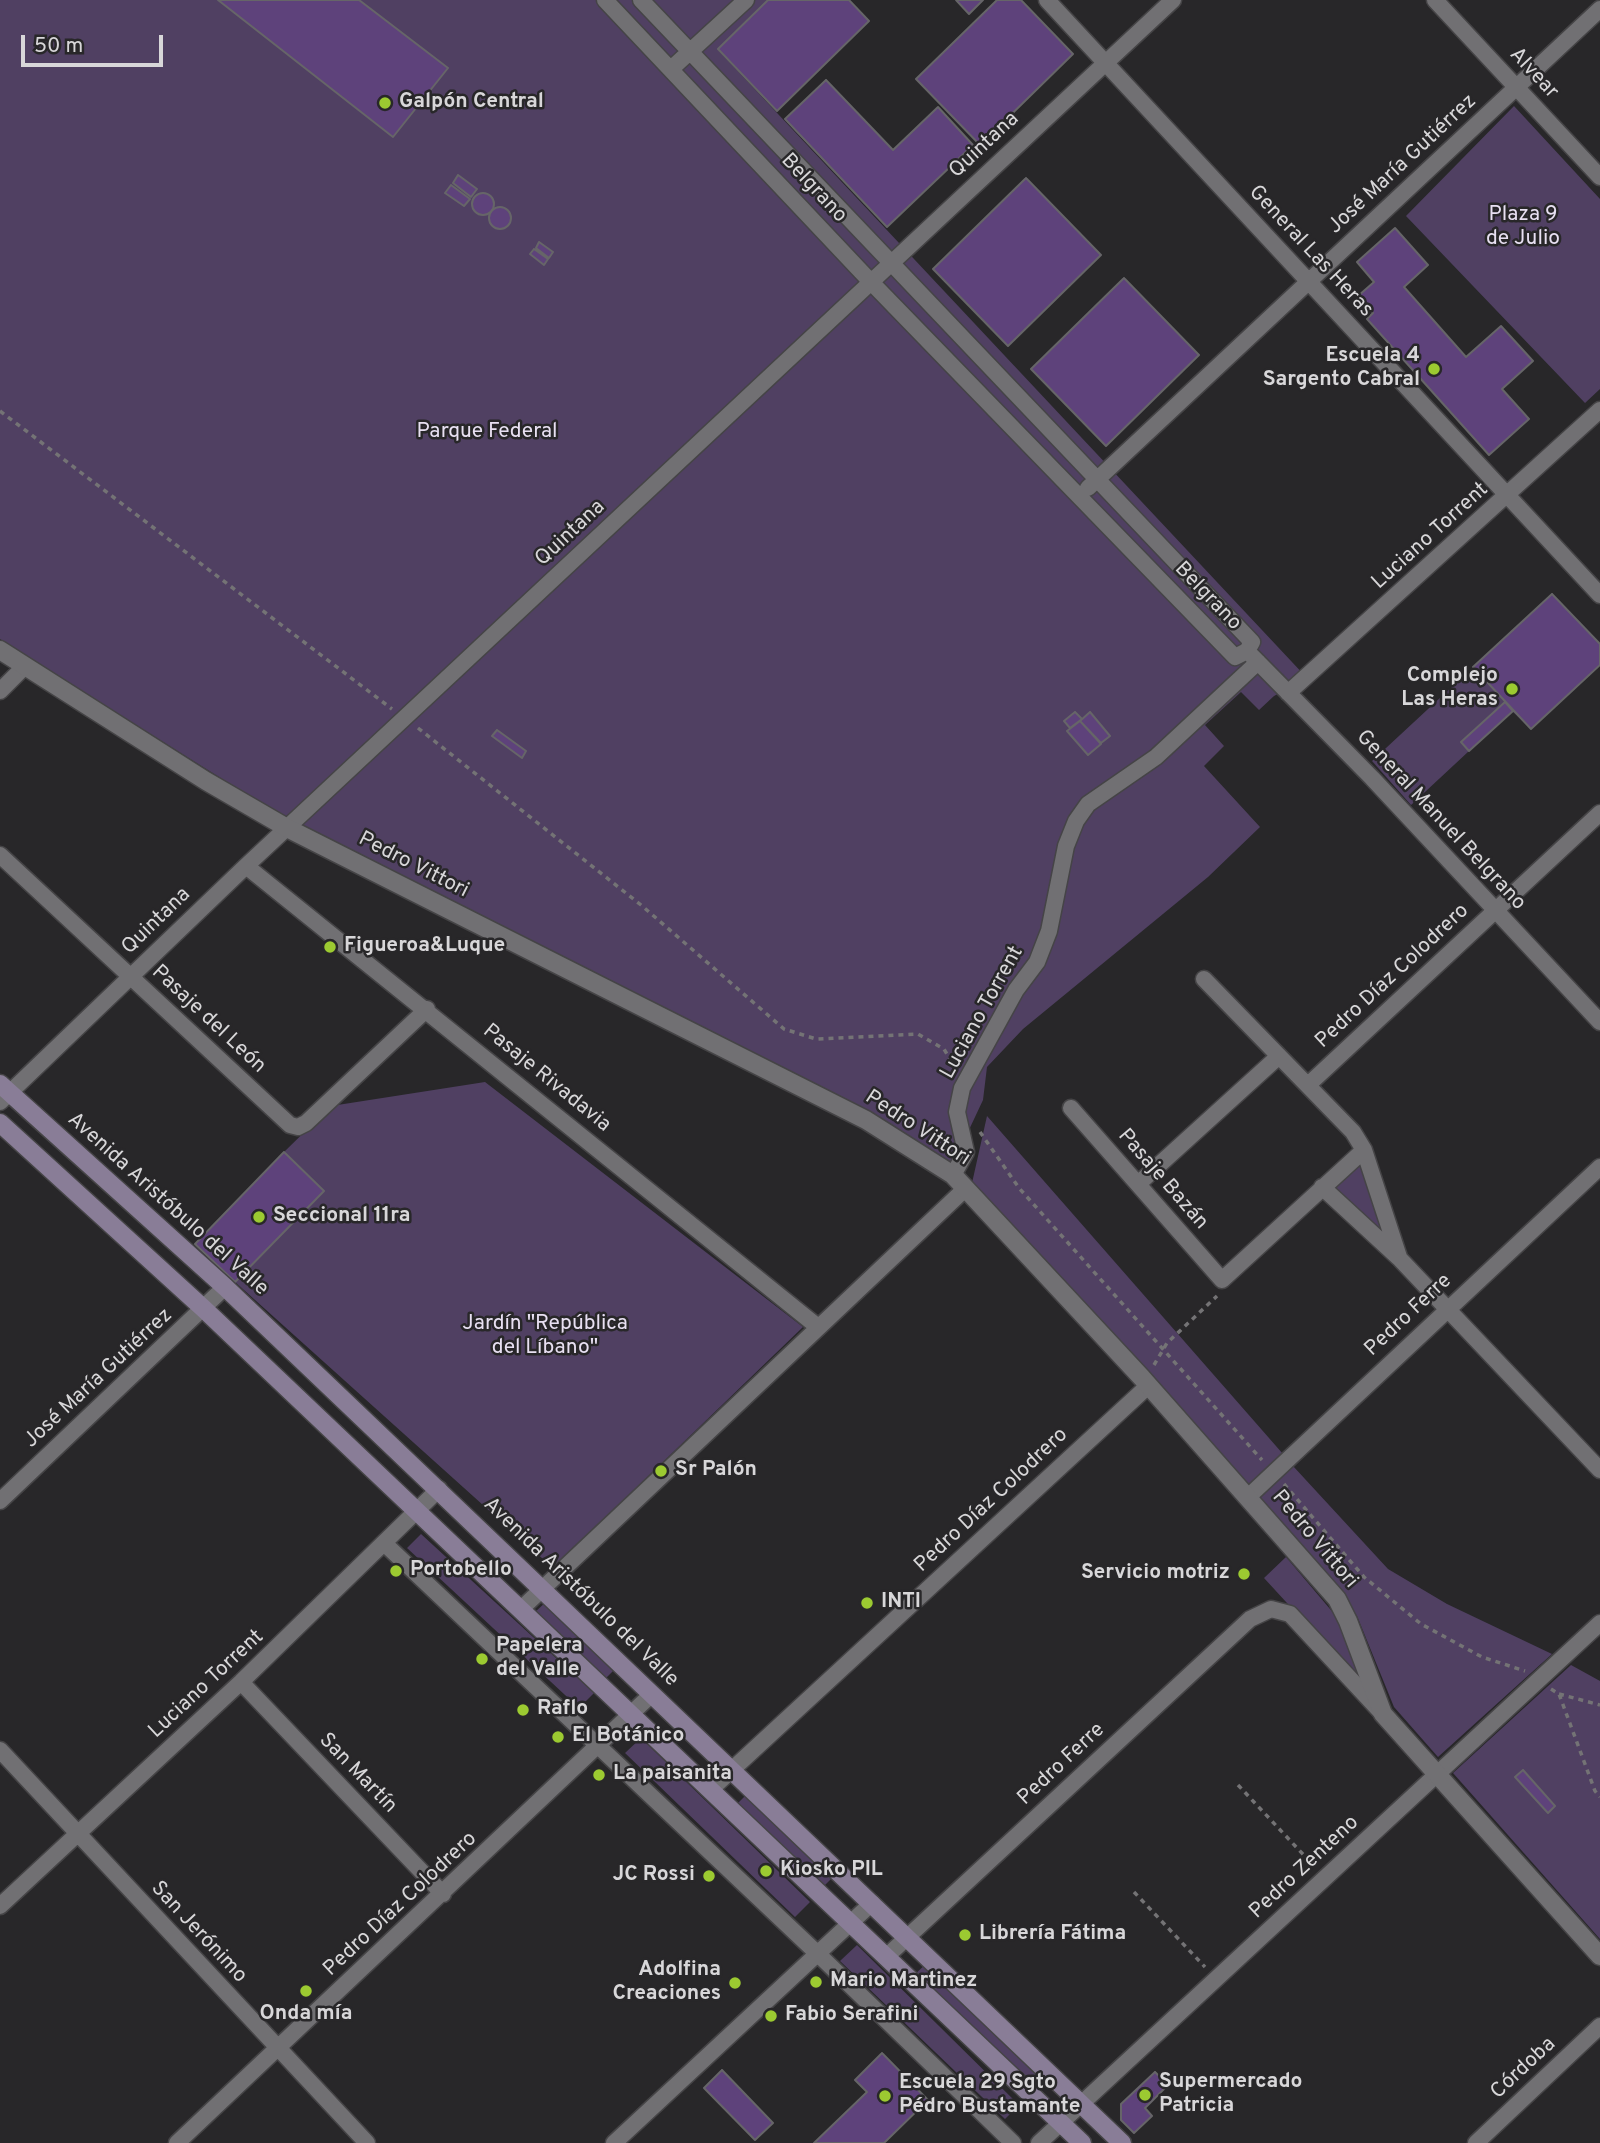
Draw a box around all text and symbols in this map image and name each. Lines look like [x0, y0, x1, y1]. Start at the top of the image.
scale bar [24, 21, 166, 65]
text: 50 m [34, 33, 83, 60]
street label: Alvear [1503, 43, 1563, 105]
place label: Galpón Central [399, 90, 544, 116]
street label: José María Gutiérrez [1324, 90, 1482, 240]
marker: Galpón Central [377, 95, 393, 111]
street label: Quintana [945, 107, 1025, 185]
street label: Belgrano [775, 149, 851, 229]
street label: General Las Heras [1242, 181, 1378, 323]
park label: Plaza 9 de Julio [1486, 203, 1560, 253]
place label: Escuela 4 Sargento Cabral [1263, 344, 1420, 394]
marker: Escuela 4 Sargento Cabral [1426, 361, 1442, 377]
park label: Parque Federal [417, 420, 557, 446]
street label: Luciano Torrent [1368, 478, 1494, 596]
street label: Quintana [531, 495, 611, 573]
street label: Belgrano [1168, 557, 1246, 637]
place label: Complejo Las Heras [1401, 664, 1498, 714]
marker: Complejo Las Heras [1504, 681, 1520, 697]
street label: General Manuel Belgrano [1350, 726, 1530, 916]
street label: Pedro Vittori [354, 827, 472, 905]
street label: Quintana [117, 883, 197, 961]
street label: Pedro Díaz Colodrero [1311, 899, 1475, 1055]
place label: Figueroa&Luque [344, 934, 505, 960]
marker: Figueroa&Luque [322, 939, 338, 955]
street label: Luciano Torrent [936, 942, 1030, 1084]
street label: Pasaje del León [146, 961, 270, 1079]
street label: Pasaje Rivadavia [477, 1020, 615, 1138]
street label: Pedro Vittori [860, 1086, 974, 1172]
street label: Avenida Aristóbulo del Valle [61, 1108, 273, 1302]
street label: Pasaje Bazán [1111, 1124, 1213, 1236]
place label: Seccional 11ra [273, 1204, 410, 1230]
marker: Seccional 11ra [251, 1209, 267, 1225]
street label: Pedro Ferre [1360, 1269, 1458, 1363]
street label: José María Gutiérrez [20, 1304, 178, 1454]
park label: Jardín "República del Líbano" [462, 1312, 628, 1362]
street label: Pedro Díaz Colodrero [910, 1423, 1074, 1579]
place label: Sr Palón [675, 1458, 757, 1484]
marker: Sr Palón [653, 1463, 669, 1479]
street label: Pedro Vittori [1266, 1486, 1362, 1594]
street label: Avenida Aristóbulo del Valle [477, 1493, 683, 1693]
place label: Portobello [410, 1558, 512, 1584]
place label: Servicio motriz [1081, 1561, 1230, 1587]
marker: Portobello [388, 1563, 404, 1579]
marker: Servicio motriz [1236, 1566, 1252, 1582]
place label: INTI [881, 1590, 921, 1616]
marker: INTI [859, 1595, 875, 1611]
street label: Luciano Torrent [144, 1625, 270, 1745]
place label: Papelera del Valle [496, 1634, 583, 1684]
marker: Papelera del Valle [474, 1651, 490, 1667]
place label: Raflo [537, 1697, 588, 1723]
marker: Raflo [515, 1702, 531, 1718]
street label: Pedro Ferre [1013, 1718, 1111, 1812]
place label: El Botánico [572, 1724, 684, 1750]
street label: San Martín [313, 1729, 401, 1819]
marker: El Botánico [550, 1729, 566, 1745]
place label: La paisanita [613, 1762, 732, 1788]
marker: La paisanita [591, 1767, 607, 1783]
street label: Pedro Zenteno [1245, 1811, 1365, 1925]
street label: Pedro Díaz Colodrero [319, 1827, 483, 1983]
place label: Kiosko PIL [780, 1858, 883, 1884]
place label: JC Rossi [612, 1863, 695, 1889]
marker: Kiosko PIL [758, 1863, 774, 1879]
marker: JC Rossi [701, 1868, 717, 1884]
street label: San Jerónimo [144, 1877, 252, 1989]
place label: Librería Fátima [979, 1922, 1126, 1948]
marker: Librería Fátima [957, 1927, 973, 1943]
place label: Adolfina Creaciones [613, 1958, 721, 2008]
place label: Mario Martinez [830, 1969, 977, 1995]
marker: Mario Martinez [808, 1974, 824, 1990]
marker: Adolfina Creaciones [727, 1975, 743, 1991]
marker: Onda mía [298, 1983, 314, 1999]
place label: Onda mía [260, 2002, 352, 2028]
place label: Fabio Serafini [785, 2003, 919, 2029]
marker: Fabio Serafini [763, 2008, 779, 2024]
street label: Córdoba [1486, 2033, 1562, 2105]
place label: Supermercado Patricia [1159, 2070, 1302, 2120]
place label: Escuela 29 Sgto Pédro Bustamante [899, 2071, 1080, 2121]
marker: Supermercado Patricia [1137, 2087, 1153, 2103]
marker: Escuela 29 Sgto Pédro Bustamante [877, 2088, 893, 2104]

